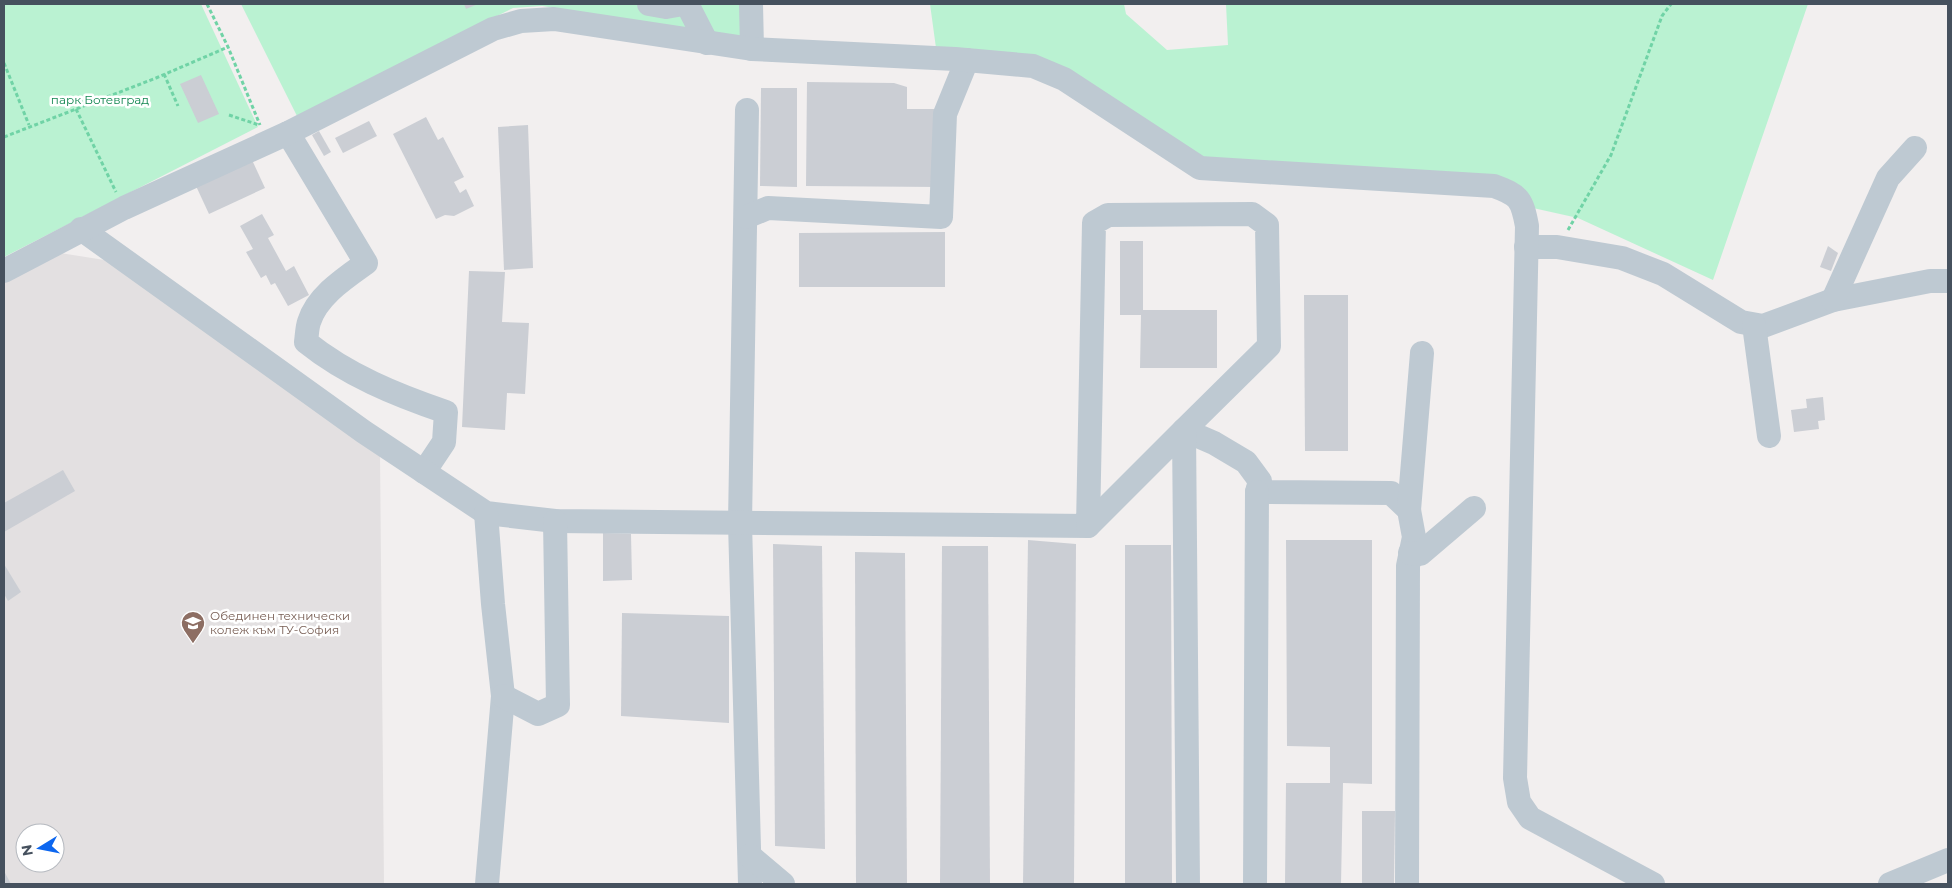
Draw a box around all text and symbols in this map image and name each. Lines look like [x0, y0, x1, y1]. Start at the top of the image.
park label: парк Ботевград [51, 92, 149, 107]
place label: Обединен технически колеж към ТУ-София [210, 608, 350, 637]
school or university icon: Обединен технически колеж към ТУ-София [180, 610, 206, 644]
north arrow [15, 823, 65, 873]
text: N [17, 843, 37, 857]

